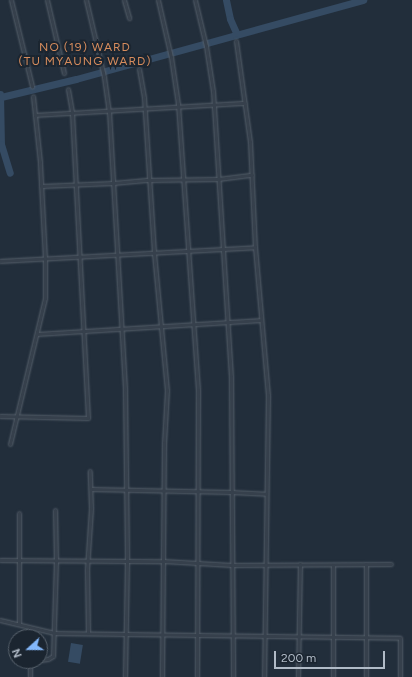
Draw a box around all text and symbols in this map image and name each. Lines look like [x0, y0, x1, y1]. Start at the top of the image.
district label: NO (19) WARD (TU MYAUNG WARD) [19, 41, 151, 69]
north arrow [8, 629, 48, 669]
scale bar [276, 643, 387, 669]
text: N [10, 647, 25, 659]
text: 200 m [281, 651, 316, 665]

